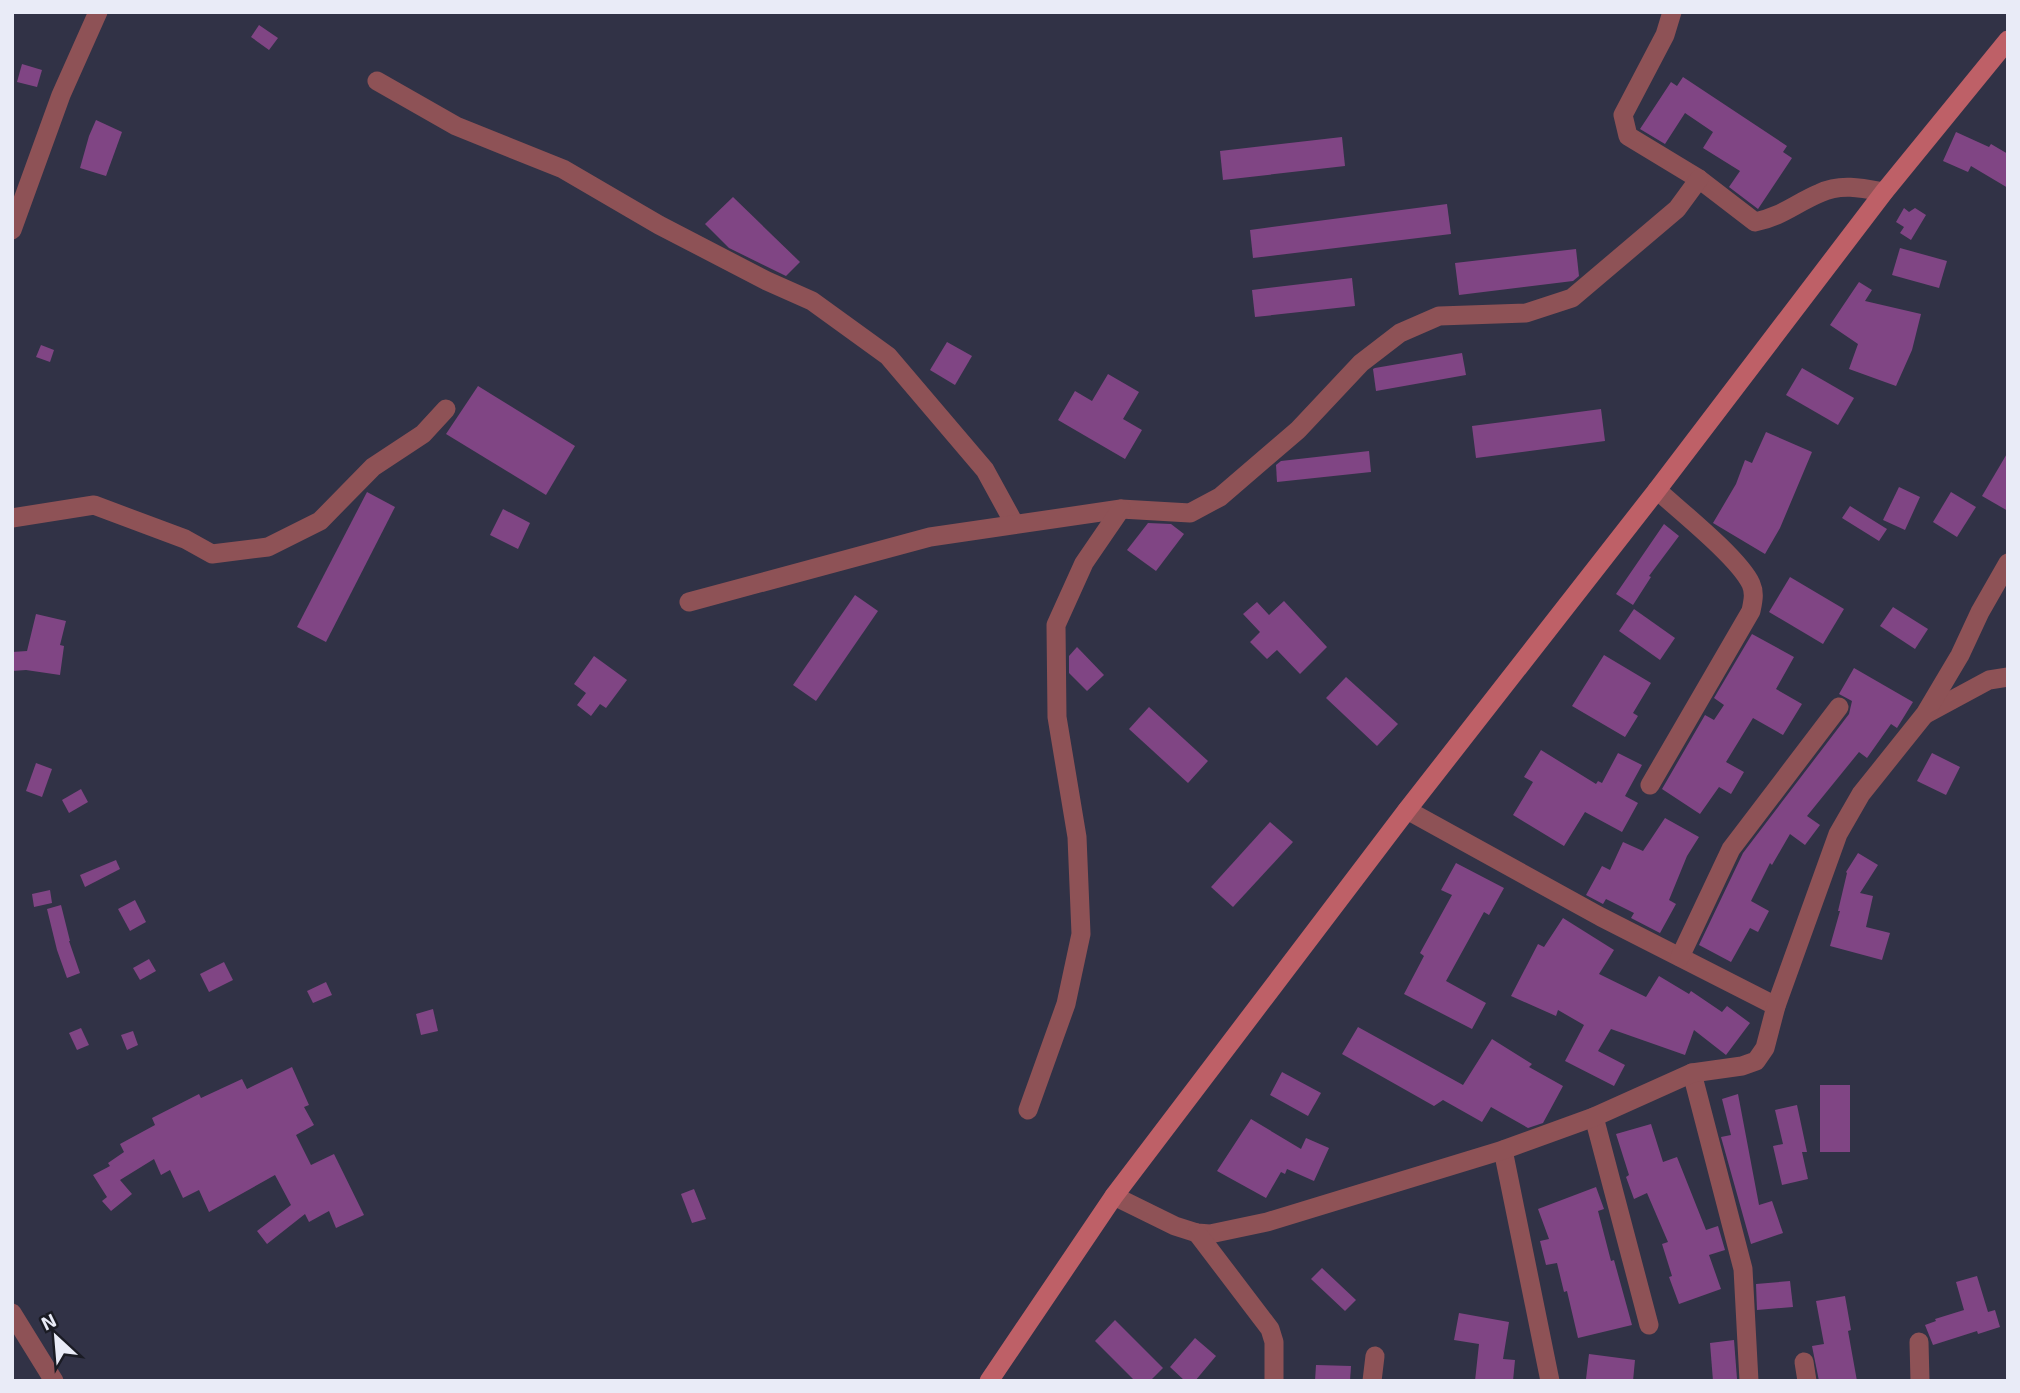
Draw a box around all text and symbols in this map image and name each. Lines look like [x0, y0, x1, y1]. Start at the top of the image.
north arrow [21, 1302, 91, 1372]
text: N [37, 1308, 60, 1335]

